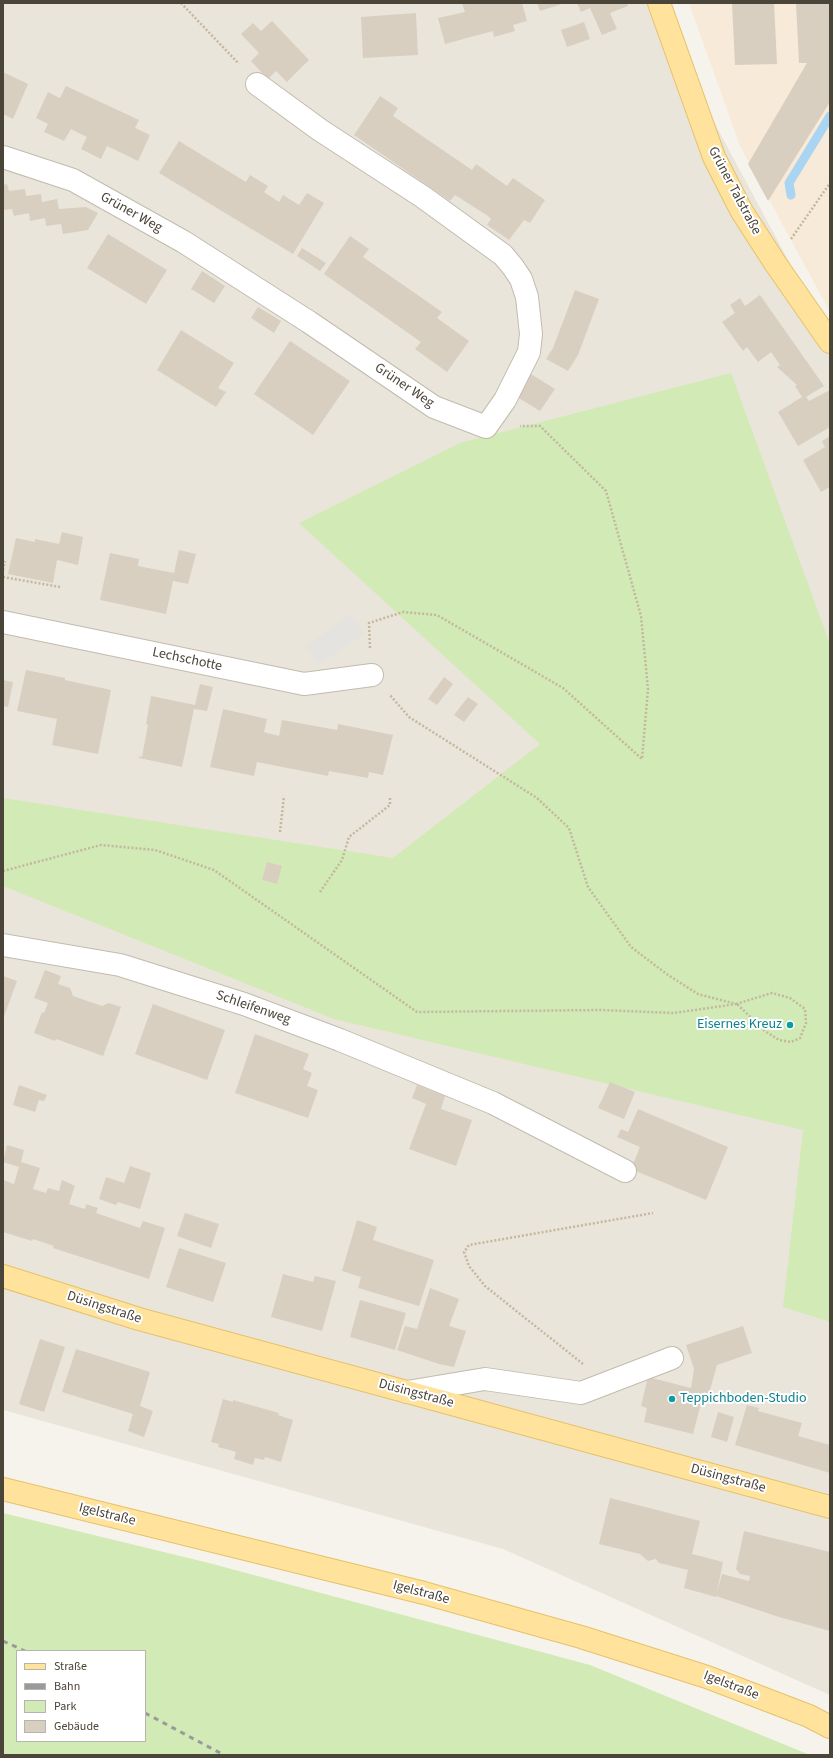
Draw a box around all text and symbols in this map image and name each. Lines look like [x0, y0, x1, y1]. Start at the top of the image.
street label: Grüner Talstraße [704, 144, 764, 238]
street label: Grüner Weg [97, 189, 165, 237]
street label: Grüner Weg [371, 360, 437, 412]
street label: Lechschotte [151, 644, 223, 676]
street label: Schleifenweg [213, 987, 293, 1029]
place label: Eisernes Kreuz [697, 1017, 782, 1033]
marker: Eisernes Kreuz [785, 1020, 795, 1030]
street label: Düsingstraße [65, 1288, 143, 1328]
street label: Düsingstraße [377, 1376, 455, 1412]
place label: Teppichboden-Studio [680, 1391, 807, 1407]
marker: Teppichboden-Studio [667, 1394, 677, 1404]
street label: Düsingstraße [689, 1461, 767, 1497]
street label: Igelstraße [77, 1500, 137, 1530]
street label: Igelstraße [391, 1577, 451, 1609]
legend [16, 1650, 146, 1742]
text: Straße [54, 1658, 87, 1675]
street label: Igelstraße [701, 1668, 761, 1704]
text: Bahn [54, 1678, 80, 1695]
text: Park [54, 1698, 76, 1715]
text: Gebäude [54, 1718, 99, 1735]

